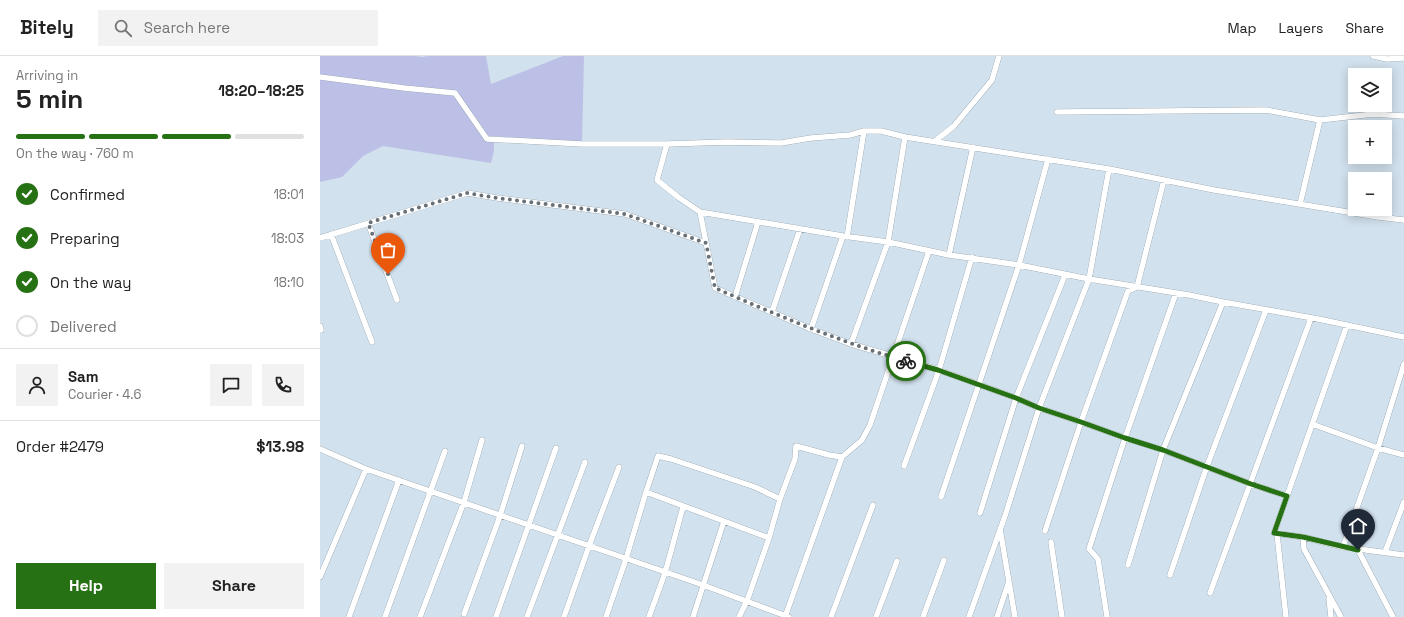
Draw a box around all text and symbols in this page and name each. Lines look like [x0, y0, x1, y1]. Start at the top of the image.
search box [98, 10, 378, 46]
text: Bitely [20, 15, 74, 40]
icon: search [112, 17, 134, 39]
text: Search here [144, 18, 230, 37]
text: Map [1227, 19, 1257, 37]
text: Layers [1279, 19, 1323, 37]
text: Share [1345, 19, 1384, 37]
text: Arriving in [16, 67, 78, 84]
map controls [1348, 68, 1392, 216]
button: layers [1348, 68, 1392, 112]
text: 18:20–18:25 [218, 81, 304, 100]
text: 5 min [16, 82, 83, 116]
button: + [1348, 120, 1392, 164]
text: On the way · 760 m [16, 145, 134, 162]
button: − [1348, 172, 1392, 216]
icon: check [16, 183, 38, 205]
text: Confirmed [50, 185, 125, 204]
text: 18:01 [273, 186, 304, 203]
icon: check [16, 227, 38, 249]
text: Preparing [50, 229, 120, 248]
text: 18:03 [271, 230, 304, 247]
pin [371, 233, 405, 274]
icon: bag [377, 239, 399, 261]
icon: check [16, 271, 38, 293]
text: On the way [50, 273, 131, 292]
text: 18:10 [273, 274, 304, 291]
text: Delivered [50, 317, 117, 336]
courier [886, 341, 926, 381]
icon: bike [895, 350, 917, 372]
button: person [16, 364, 58, 406]
button: chat [210, 364, 252, 406]
button: phone [262, 364, 304, 406]
text: Sam [68, 367, 99, 386]
text: Courier · 4.6 [68, 386, 141, 403]
text: Order #2479 [16, 437, 104, 456]
text: $13.98 [256, 437, 304, 456]
pin [1341, 509, 1375, 550]
icon: home [1347, 515, 1369, 537]
button: Help [16, 563, 156, 609]
button: Share [164, 563, 304, 609]

